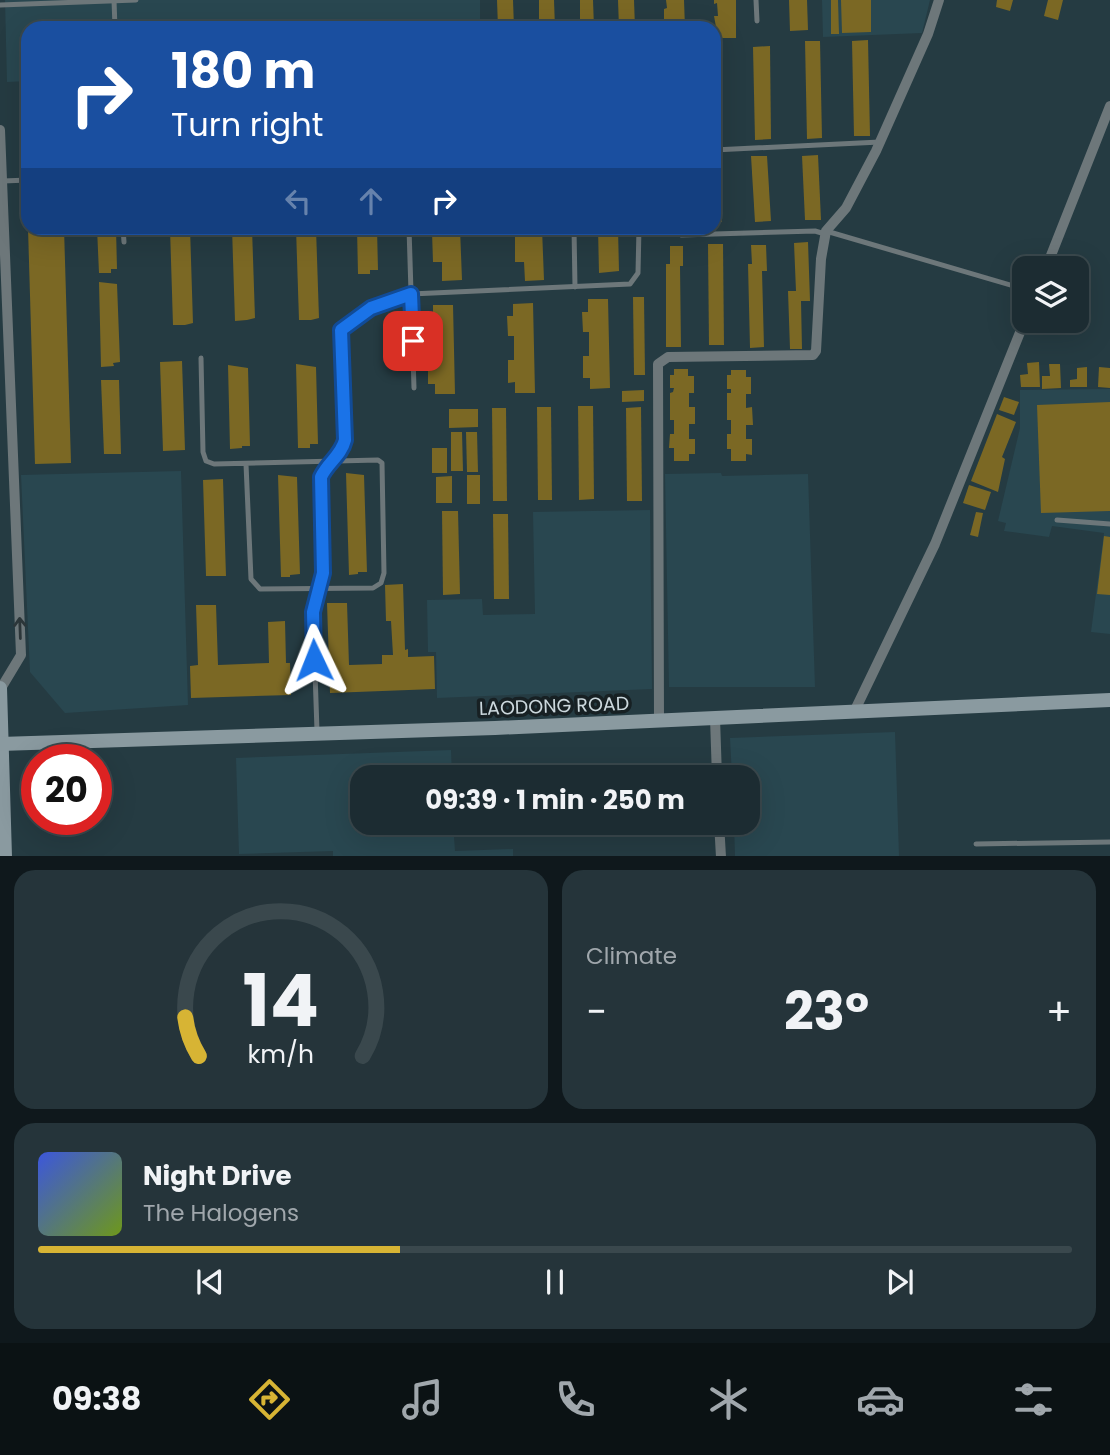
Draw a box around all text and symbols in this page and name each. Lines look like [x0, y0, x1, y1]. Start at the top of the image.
text: 180 m [171, 37, 315, 105]
icon: right [56, 49, 147, 140]
text: Turn right [171, 102, 323, 147]
icon: left [279, 182, 317, 220]
icon: ahead [352, 182, 390, 220]
icon: right [425, 182, 463, 220]
map controls [1012, 256, 1089, 333]
button: layers [1012, 256, 1089, 333]
pin [383, 311, 443, 371]
icon: arrive [394, 322, 432, 360]
one-way arrow [14, 617, 27, 640]
position arrow [277, 623, 351, 697]
street label: LAODONG ROAD [478, 690, 630, 722]
speed limit sign: 20 [21, 744, 112, 835]
text: 09:39 · 1 min · 250 m [425, 782, 685, 818]
text: Climate [586, 940, 677, 972]
text: 14 [243, 950, 319, 1051]
text: 23° [784, 975, 869, 1048]
text: − [586, 985, 607, 1038]
text: + [1046, 985, 1072, 1038]
text: km/h [248, 1036, 314, 1071]
text: Night Drive [143, 1158, 291, 1194]
text: The Halogens [143, 1197, 299, 1229]
icon: previous [191, 1263, 229, 1301]
icon: pause [536, 1263, 574, 1301]
icon: next [881, 1263, 919, 1301]
icon: directions [245, 1375, 294, 1424]
icon: music [398, 1375, 447, 1424]
icon: phone [551, 1375, 600, 1424]
icon: climate [704, 1375, 753, 1424]
icon: car [856, 1375, 905, 1424]
icon: filters [1009, 1375, 1058, 1424]
text: 09:38 [52, 1376, 142, 1421]

